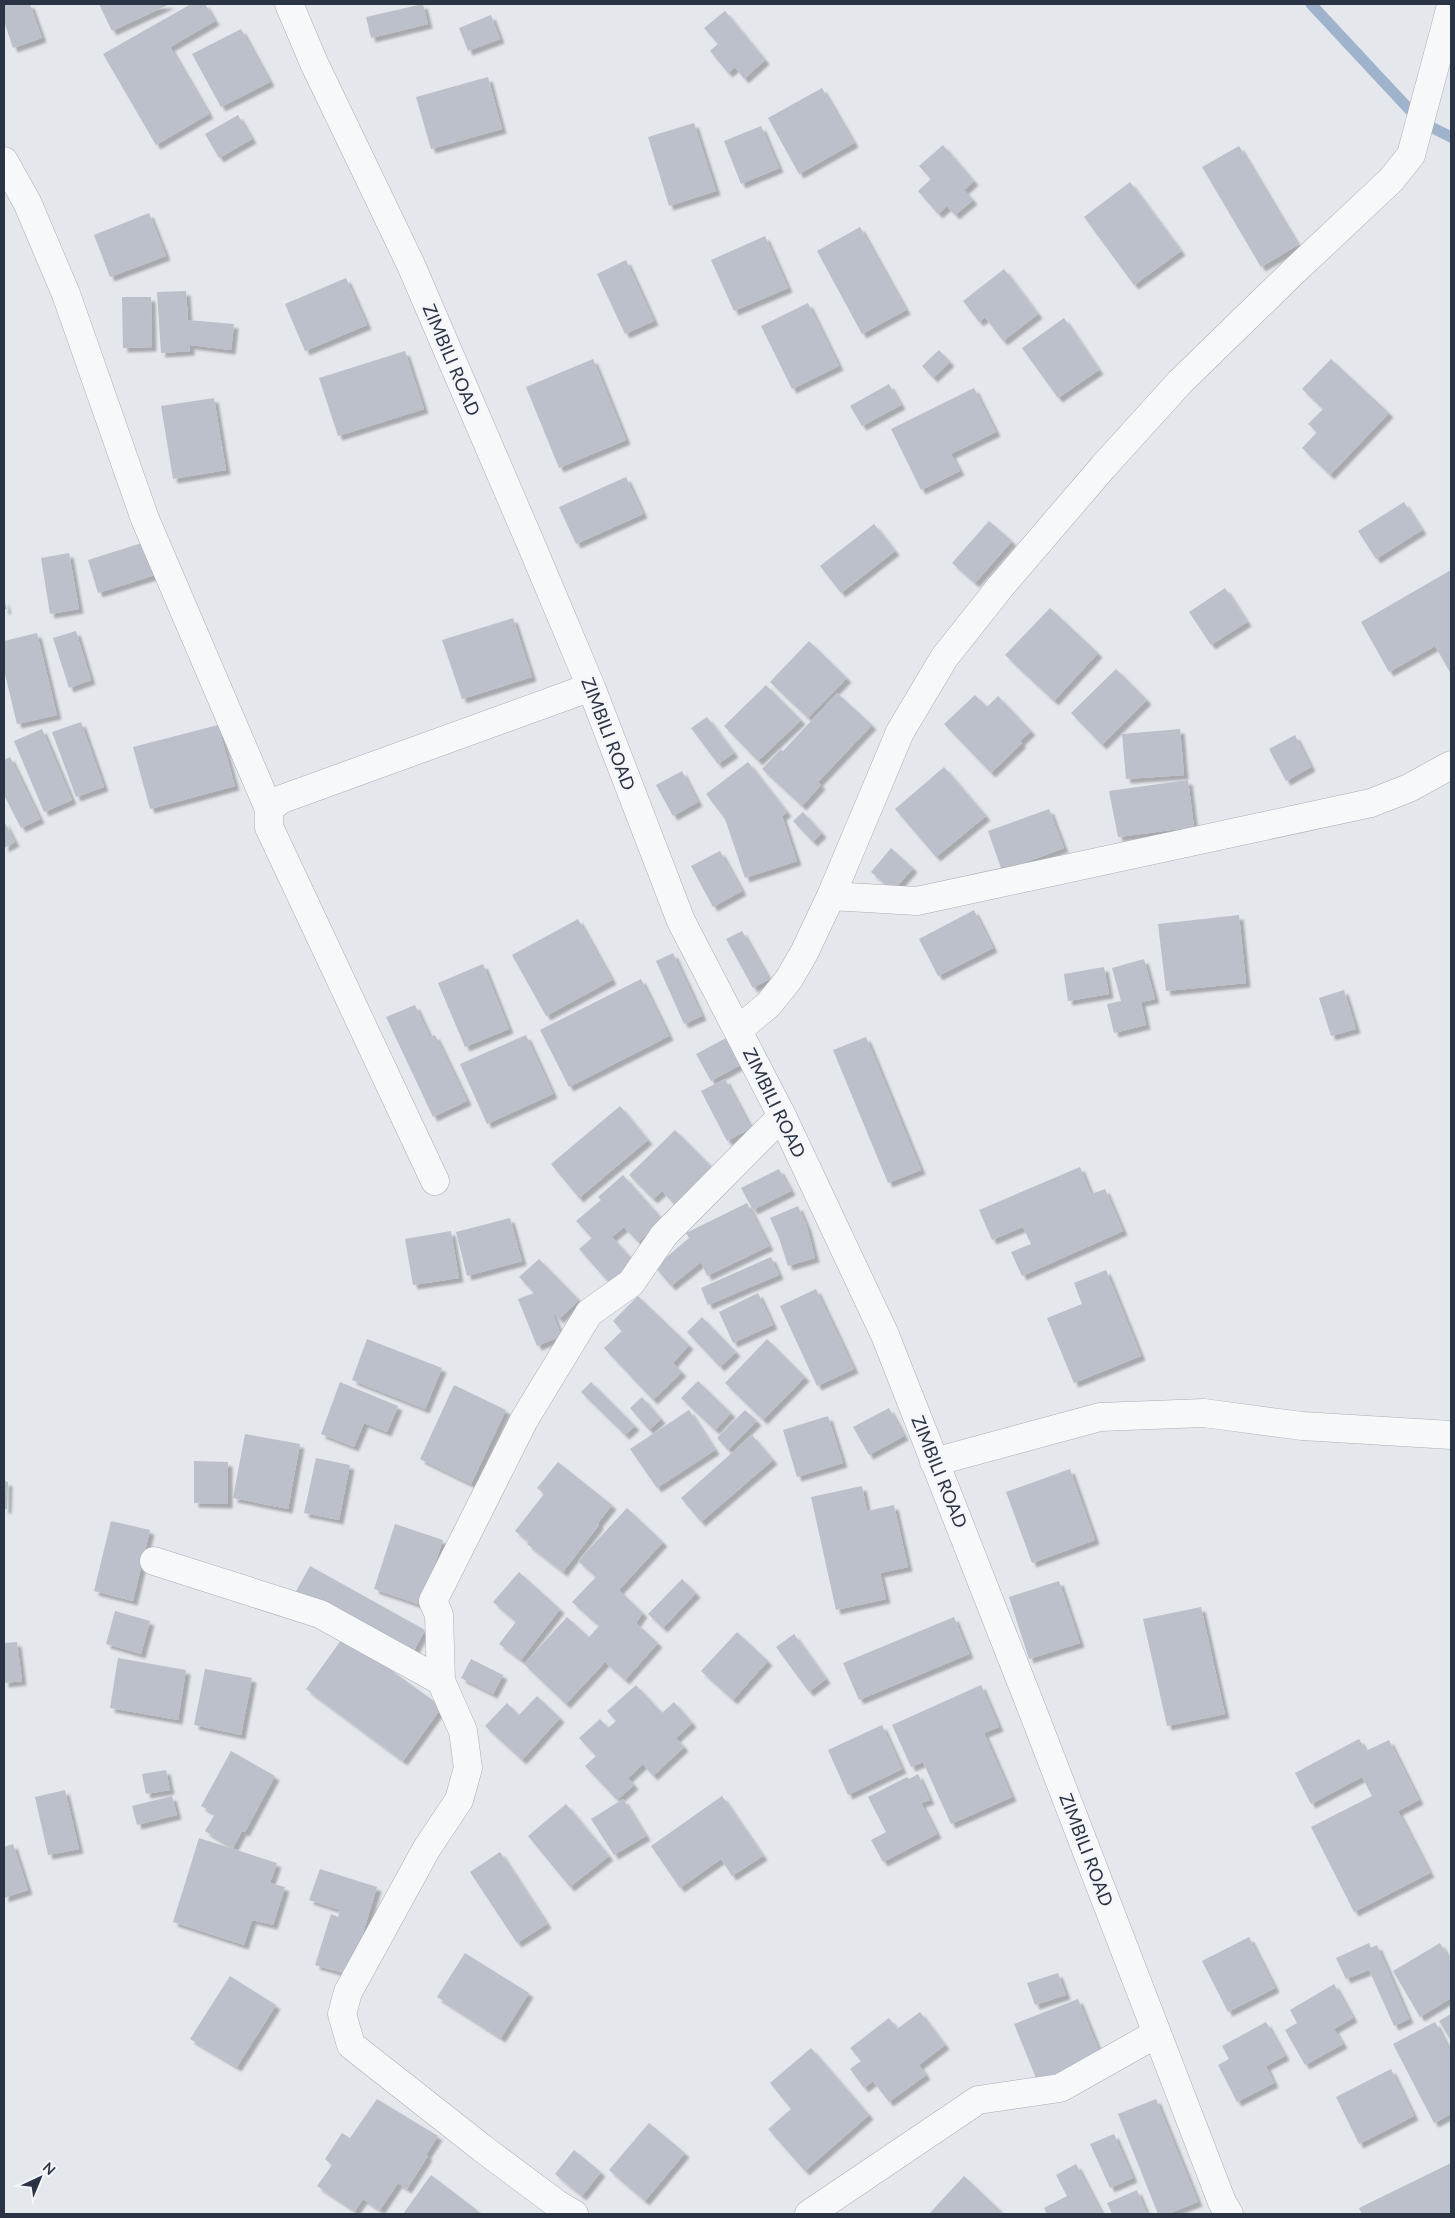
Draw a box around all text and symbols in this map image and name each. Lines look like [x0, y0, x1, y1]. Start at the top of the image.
street label: ZIMBILI ROAD [418, 300, 485, 419]
street label: ZIMBILI ROAD [577, 674, 641, 793]
street label: ZIMBILI ROAD [739, 1044, 811, 1161]
street label: ZIMBILI ROAD [907, 1412, 972, 1531]
street label: ZIMBILI ROAD [1055, 1790, 1119, 1909]
north arrow [15, 2153, 65, 2203]
text: N [40, 2158, 59, 2178]

